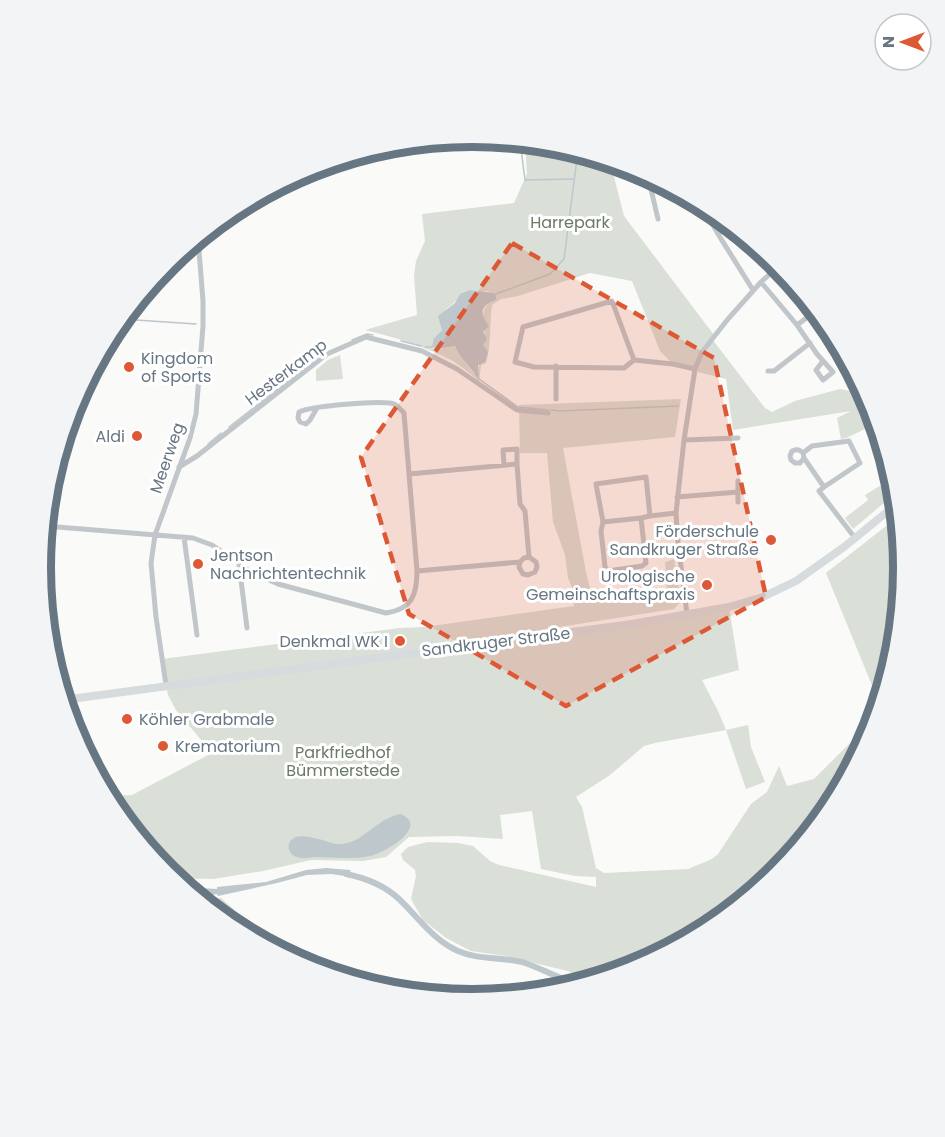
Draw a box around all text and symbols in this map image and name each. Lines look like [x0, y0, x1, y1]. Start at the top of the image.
north arrow [873, 12, 933, 72]
text: N [877, 36, 900, 48]
park label: Harrepark [530, 211, 611, 234]
street label: Hesterkamp [240, 333, 332, 410]
place label: Kingdom of Sports [141, 347, 213, 388]
marker: Kingdom of Sports [122, 360, 136, 374]
street label: Meerweg [144, 420, 190, 496]
place label: Aldi [96, 425, 125, 448]
marker: Aldi [130, 429, 144, 443]
place label: Förderschule Sandkruger Straße [609, 520, 759, 561]
marker: Förderschule Sandkruger Straße [764, 533, 778, 547]
place label: Jentson Nachrichtentechnik [210, 544, 367, 585]
marker: Jentson Nachrichtentechnik [191, 557, 205, 571]
place label: Urologische Gemeinschaftspraxis [526, 565, 695, 606]
marker: Urologische Gemeinschaftspraxis [700, 578, 714, 592]
street label: Sandkruger Straße [420, 621, 572, 663]
place label: Denkmal WK I [279, 630, 388, 653]
marker: Denkmal WK I [393, 634, 407, 648]
place label: Köhler Grabmale [139, 708, 274, 731]
marker: Köhler Grabmale [120, 712, 134, 726]
place label: Krematorium [175, 735, 280, 758]
marker: Krematorium [156, 739, 170, 753]
park label: Parkfriedhof Bümmerstede [286, 741, 400, 782]

